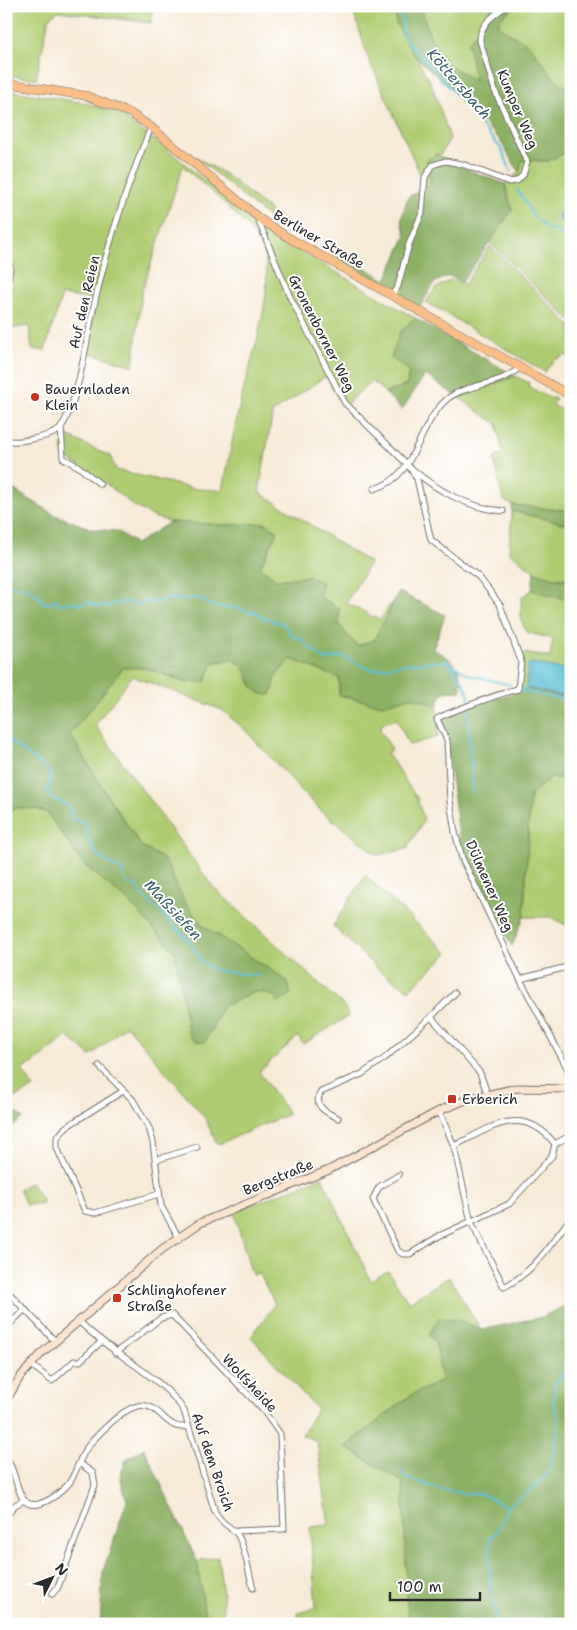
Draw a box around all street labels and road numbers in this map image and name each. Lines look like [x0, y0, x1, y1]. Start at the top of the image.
street label: Kumper Weg [493, 67, 543, 151]
street label: Berliner Straße [270, 206, 368, 272]
street label: Auf den Reien [65, 253, 104, 350]
street label: Gronenborner Weg [285, 271, 359, 395]
street label: Dülmener Weg [462, 837, 518, 935]
street label: Bergstraße [240, 1155, 316, 1199]
street label: Wolfsheide [218, 1350, 282, 1416]
street label: Auf dem Broich [188, 1410, 238, 1514]

